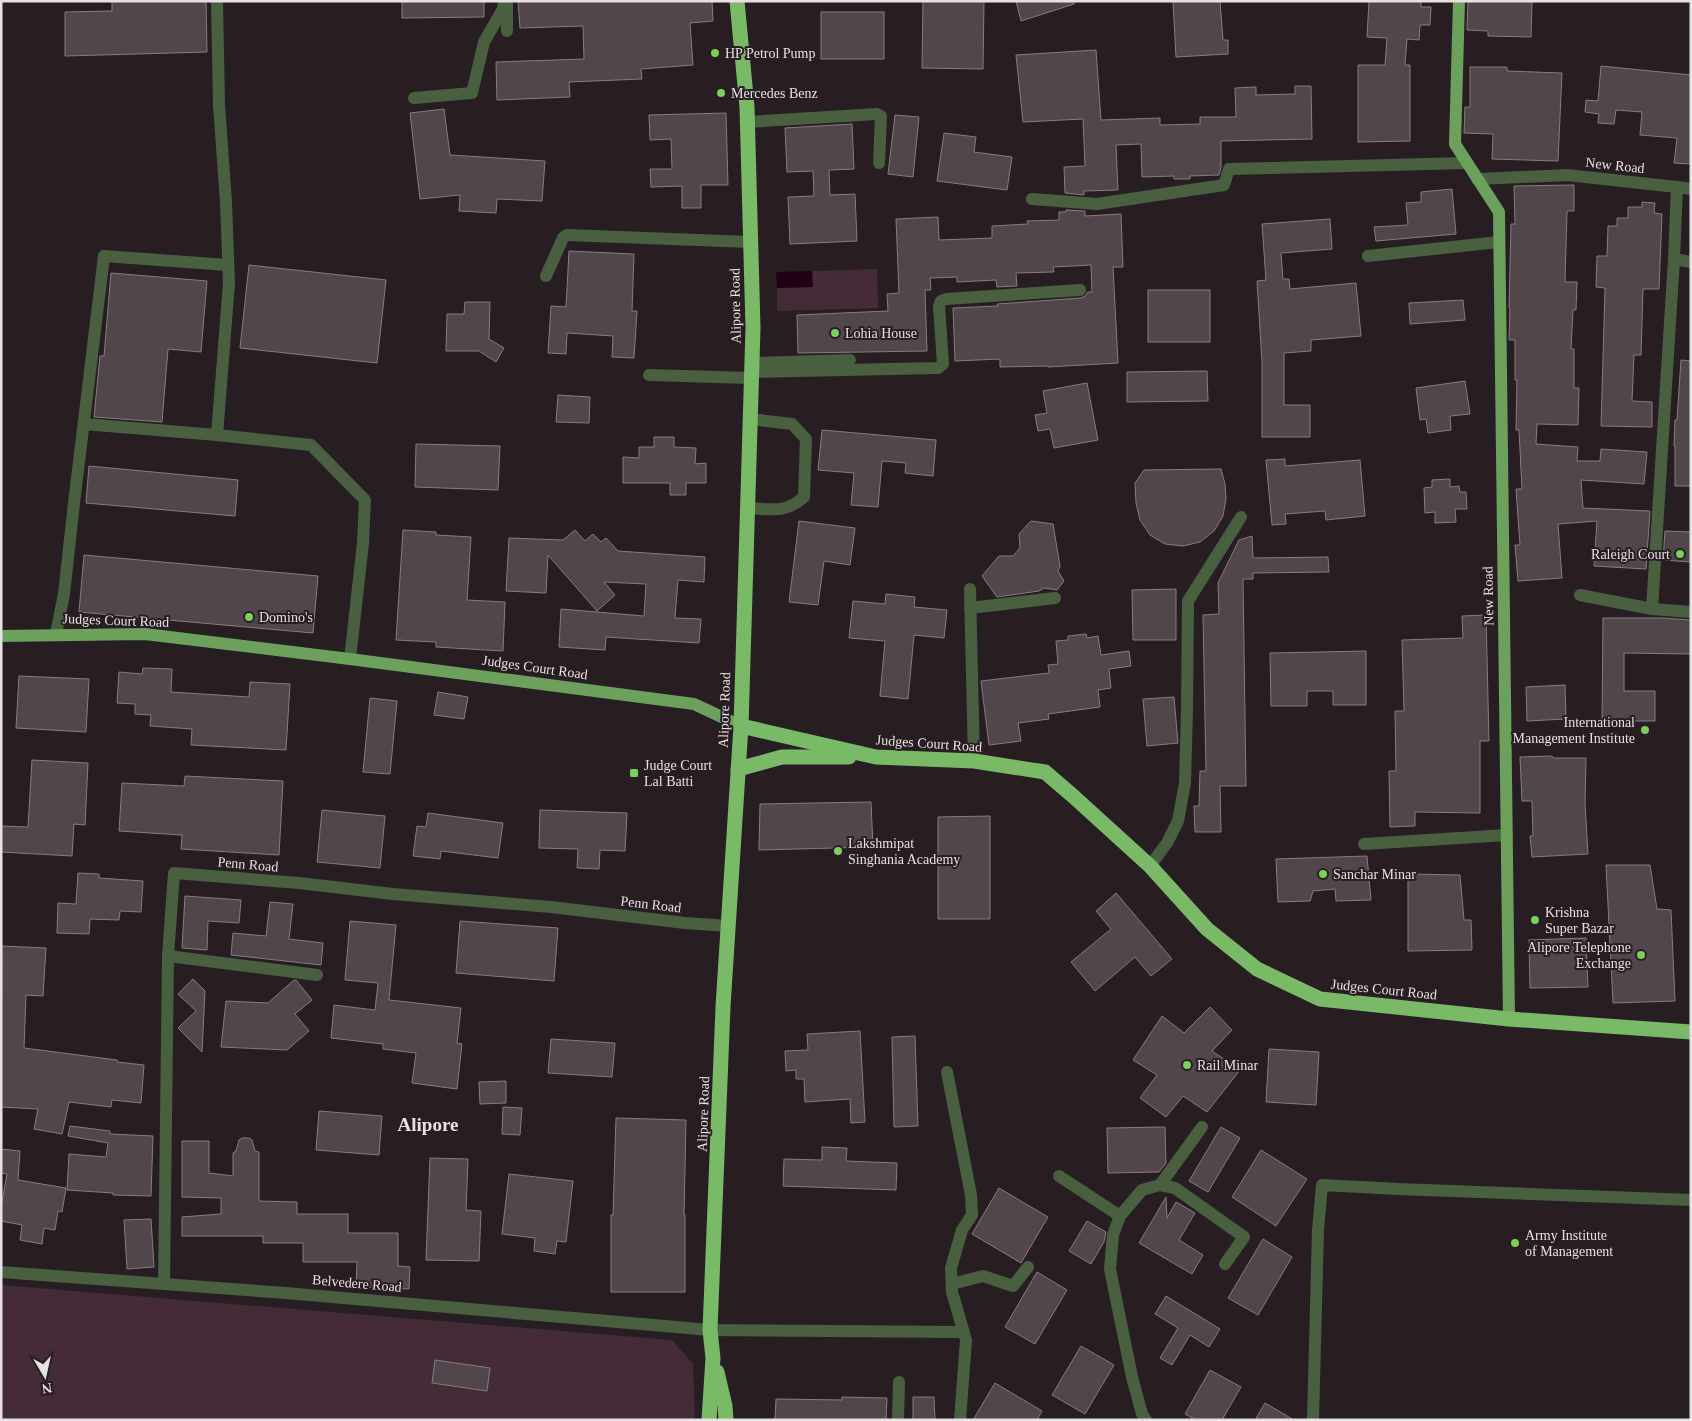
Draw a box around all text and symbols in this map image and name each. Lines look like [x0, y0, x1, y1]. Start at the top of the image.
place label: HP Petrol Pump [725, 46, 816, 61]
marker: HP Petrol Pump [709, 47, 721, 59]
place label: Mercedes Benz [731, 86, 818, 101]
marker: Mercedes Benz [715, 87, 727, 99]
street label: New Road [1585, 155, 1645, 176]
street label: Alipore Road [727, 268, 744, 344]
place label: Lohia House [845, 326, 917, 341]
marker: Lohia House [829, 327, 841, 339]
place label: Raleigh Court [1591, 547, 1670, 562]
marker: Raleigh Court [1674, 548, 1686, 560]
street label: New Road [1480, 566, 1497, 626]
place label: Domino's [259, 610, 313, 625]
street label: Judges Court Road [62, 611, 169, 630]
marker: Domino's [243, 611, 255, 623]
street label: Judges Court Road [481, 653, 589, 682]
street label: Alipore Road [716, 672, 733, 748]
place label: International Management Institute [1513, 715, 1635, 746]
marker: International Management Institute [1639, 724, 1651, 736]
street label: Judges Court Road [875, 732, 983, 755]
place label: Judge Court Lal Batti [644, 758, 712, 789]
marker: Judge Court Lal Batti [628, 767, 640, 779]
place label: Lakshmipat Singhania Academy [848, 836, 960, 867]
marker: Lakshmipat Singhania Academy [832, 845, 844, 857]
street label: Penn Road [217, 854, 279, 875]
place label: Sanchar Minar [1333, 867, 1416, 882]
marker: Sanchar Minar [1317, 868, 1329, 880]
street label: Penn Road [620, 893, 682, 916]
place label: Krishna Super Bazar [1545, 905, 1614, 936]
marker: Krishna Super Bazar [1529, 914, 1541, 926]
place label: Alipore Telephone Exchange [1527, 940, 1631, 971]
marker: Alipore Telephone Exchange [1635, 949, 1647, 961]
street label: Judges Court Road [1330, 976, 1438, 1003]
place label: Rail Minar [1197, 1058, 1258, 1073]
marker: Rail Minar [1181, 1059, 1193, 1071]
street label: Alipore Road [695, 1076, 712, 1152]
district label: Alipore [398, 1114, 458, 1135]
place label: Army Institute of Management [1525, 1228, 1613, 1259]
marker: Army Institute of Management [1509, 1237, 1521, 1249]
street label: Belvedere Road [312, 1272, 402, 1295]
north arrow [20, 1351, 70, 1401]
text: N [41, 1380, 53, 1397]

